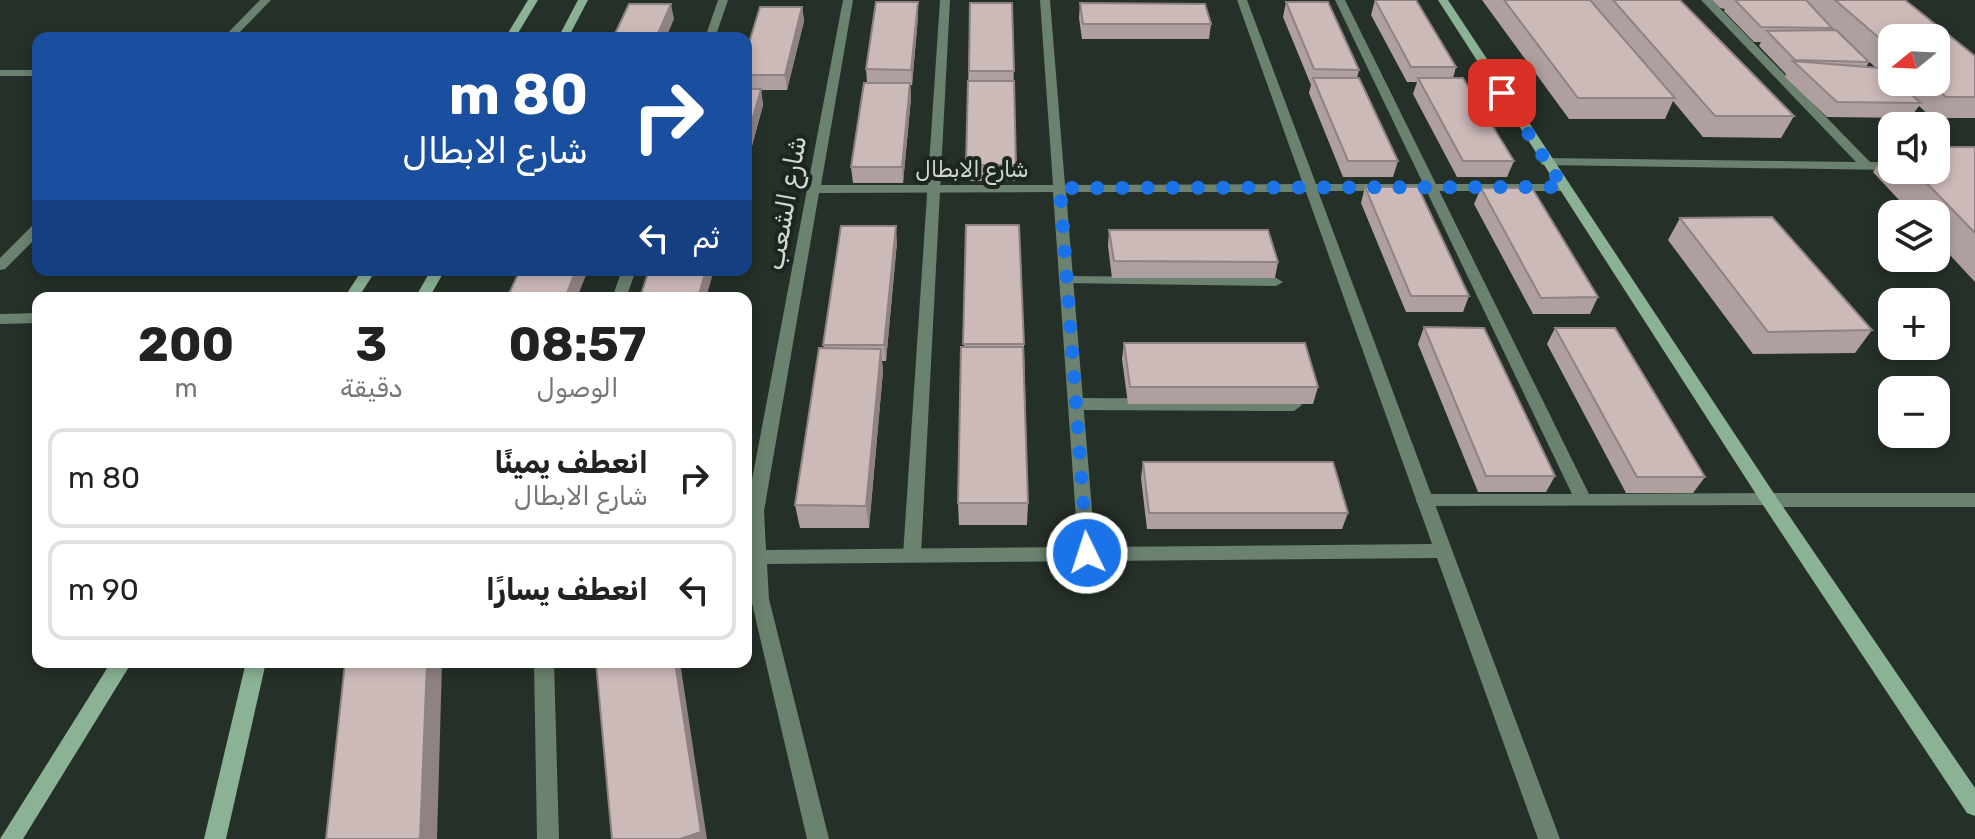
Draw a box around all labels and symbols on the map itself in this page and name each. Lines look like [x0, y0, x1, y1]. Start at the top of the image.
north arrow [1878, 24, 1950, 96]
pin [1468, 59, 1536, 127]
street label: شارع الشعب [759, 133, 815, 273]
street label: شارع الابطال [915, 156, 1029, 185]
position arrow [1045, 511, 1129, 595]

